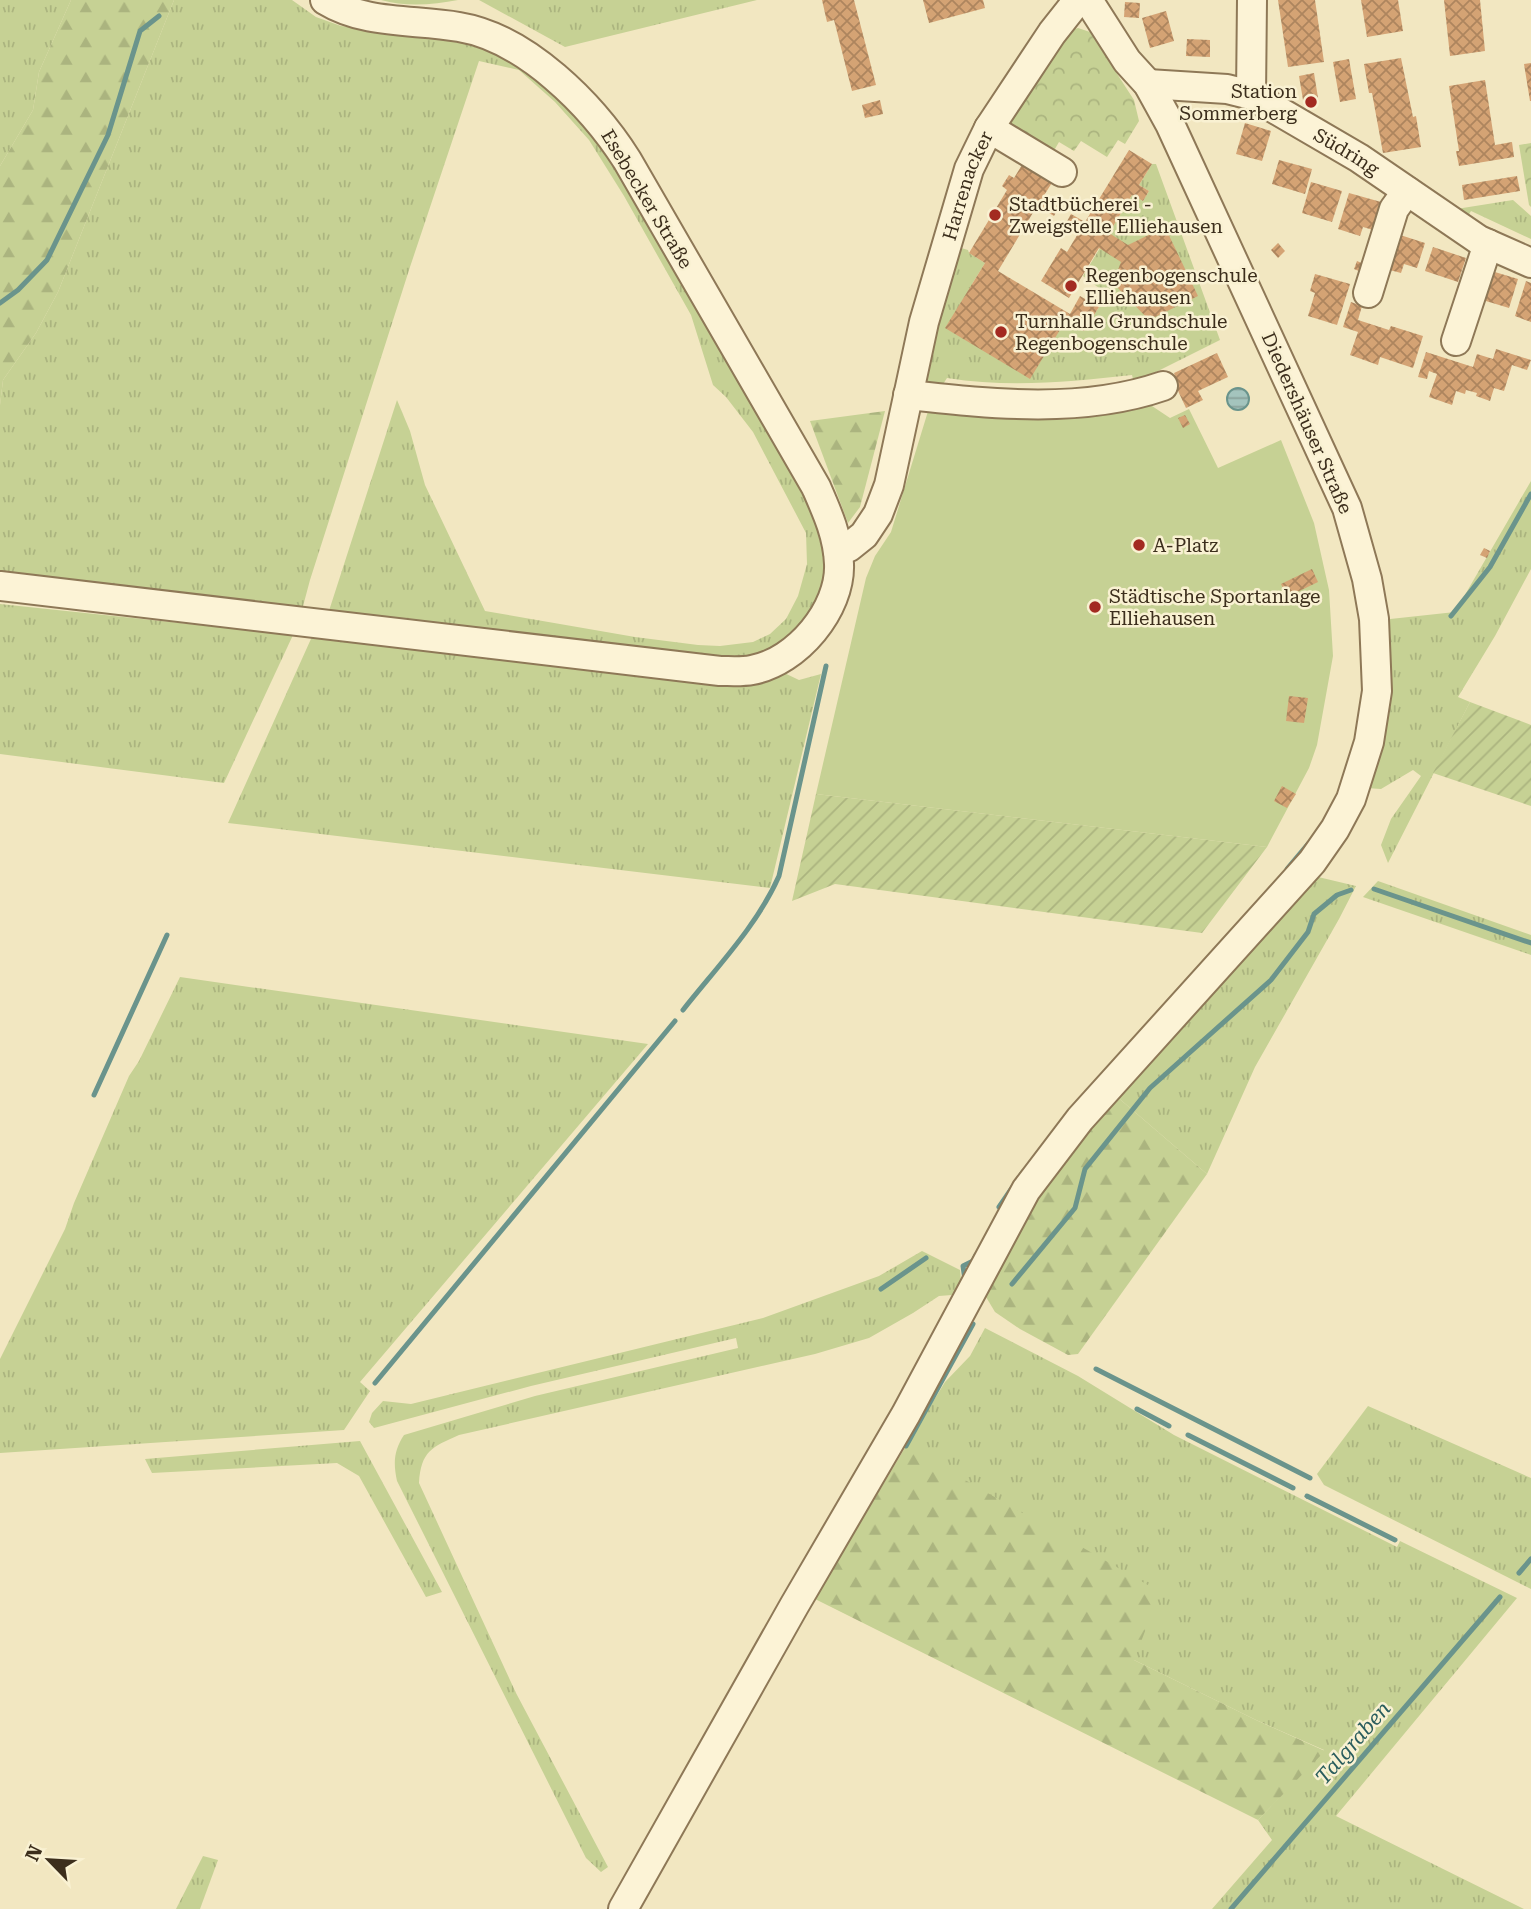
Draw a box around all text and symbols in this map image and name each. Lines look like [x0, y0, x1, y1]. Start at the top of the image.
place label: Station Sommerberg [1179, 80, 1297, 125]
marker: Station Sommerberg [1303, 94, 1319, 110]
street label: Südring [1310, 123, 1384, 180]
street label: Esebecker Straße [596, 125, 698, 273]
street label: Harrenacker [937, 127, 997, 243]
place label: Stadtbücherei - Zweigstelle Elliehausen [1009, 193, 1223, 238]
marker: Stadtbücherei - Zweigstelle Elliehausen [987, 207, 1003, 223]
place label: Regenbogenschule Elliehausen [1085, 264, 1258, 309]
marker: Regenbogenschule Elliehausen [1063, 278, 1079, 294]
place label: Turnhalle Grundschule Regenbogenschule [1015, 310, 1227, 355]
marker: Turnhalle Grundschule Regenbogenschule [993, 324, 1009, 340]
street label: Diedershäuser Straße [1257, 329, 1357, 517]
place label: A-Platz [1153, 534, 1218, 557]
marker: A-Platz [1131, 537, 1147, 553]
place label: Städtische Sportanlage Elliehausen [1109, 585, 1321, 630]
marker: Städtische Sportanlage Elliehausen [1087, 599, 1103, 615]
water label: Talgraben [1311, 1697, 1395, 1789]
north arrow [14, 1825, 84, 1895]
text: N [21, 1841, 48, 1865]

